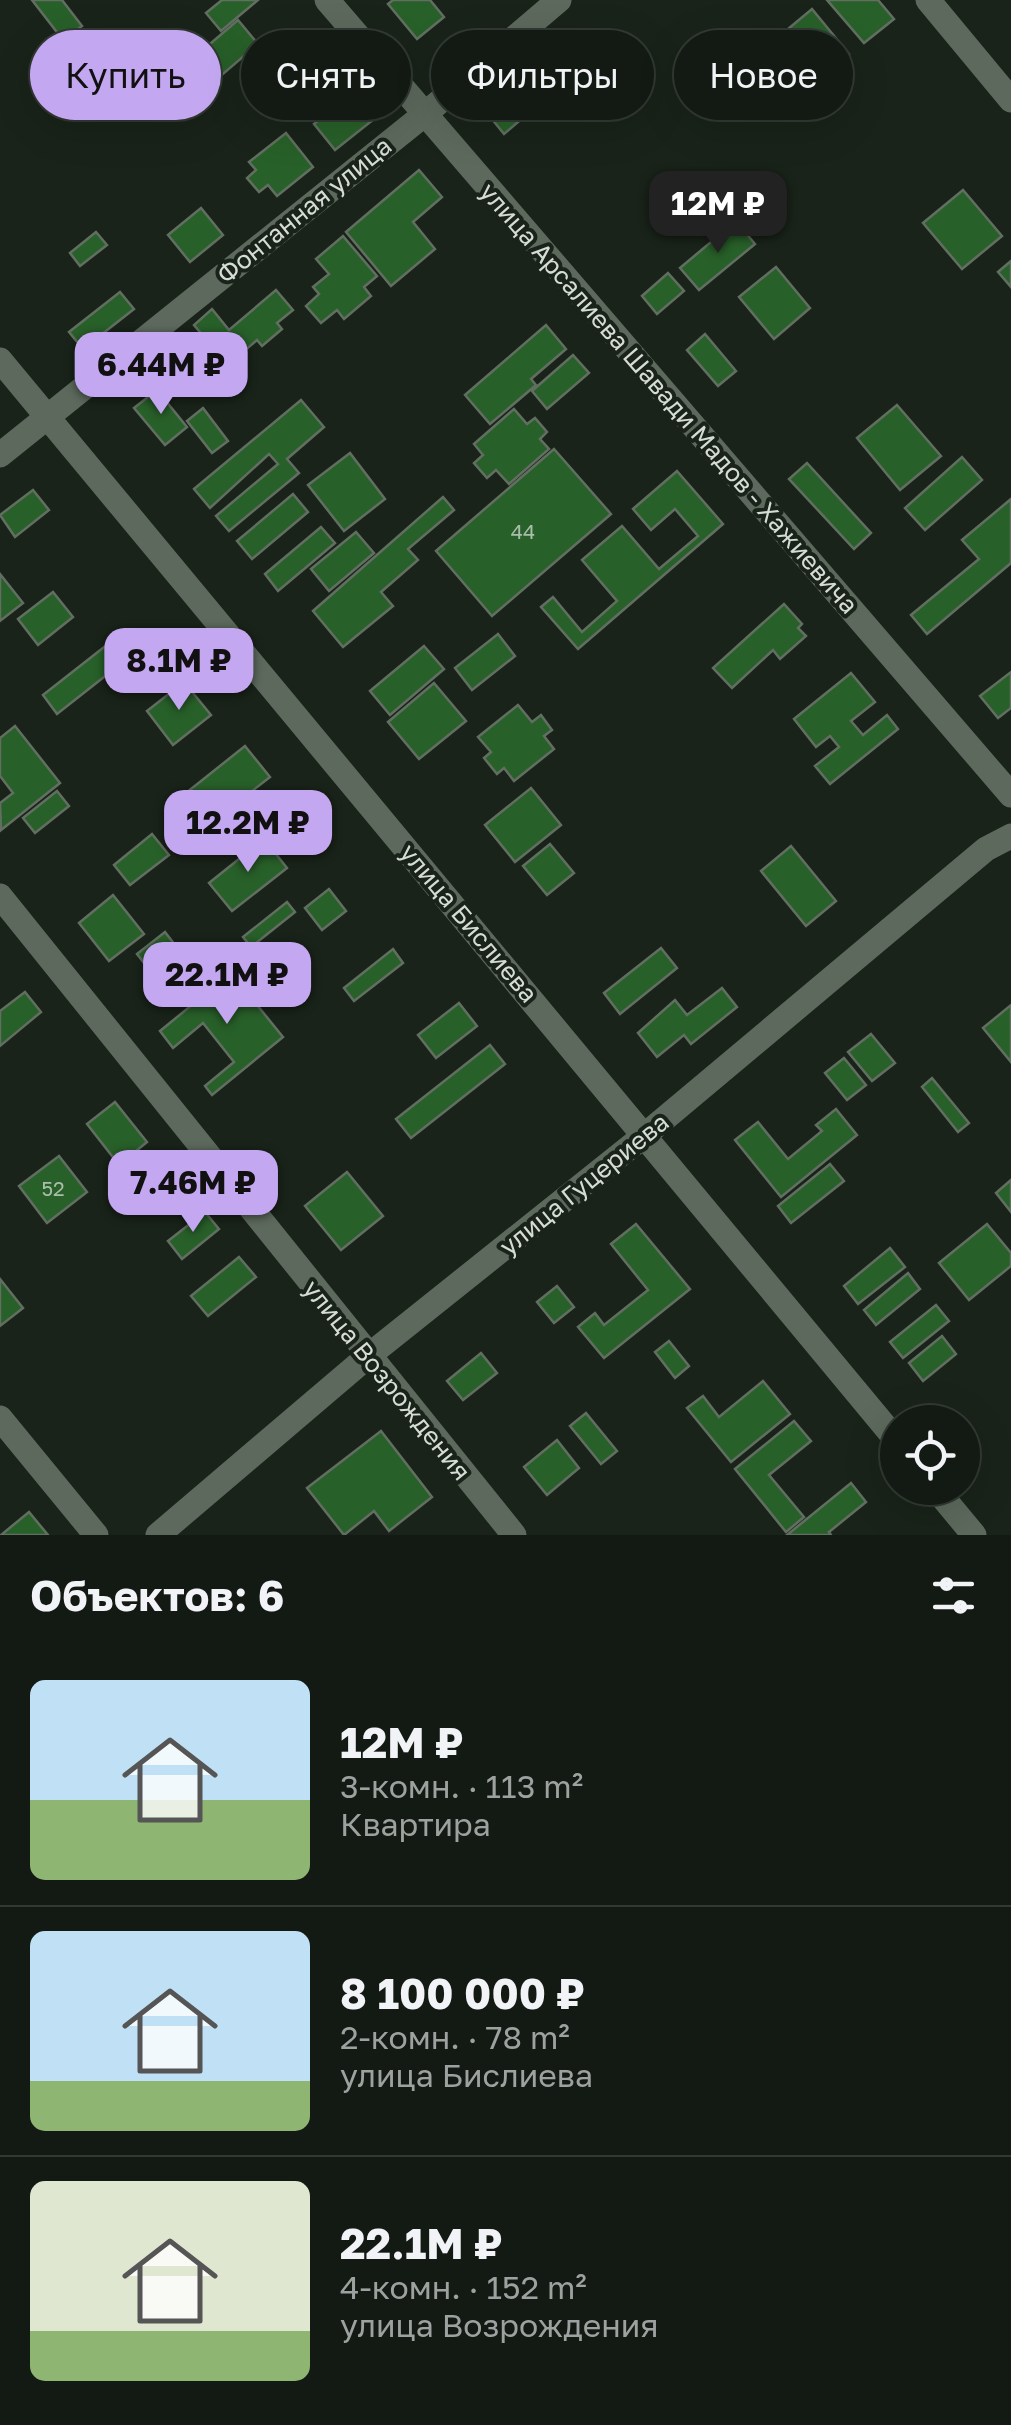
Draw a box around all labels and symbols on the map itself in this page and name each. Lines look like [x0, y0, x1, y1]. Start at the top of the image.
street label: Фонтанная улица [210, 130, 397, 290]
pin: 12M ₽ [648, 171, 788, 256]
street label: улица Арсалиева Шавади Мадов - Хажиевича [474, 176, 865, 619]
pin: 6.44M ₽ [69, 332, 253, 417]
house number: 44 [511, 519, 535, 543]
pin: 8.1M ₽ [98, 628, 260, 713]
pin: 12.2M ₽ [156, 790, 340, 875]
street label: улица Бислиева [394, 837, 545, 1008]
pin: 22.1M ₽ [135, 942, 319, 1027]
street label: улица Гуцериева [493, 1106, 675, 1261]
pin: 7.46M ₽ [101, 1150, 285, 1235]
house number: 52 [41, 1176, 65, 1200]
street label: улица Возрождения [297, 1273, 478, 1486]

